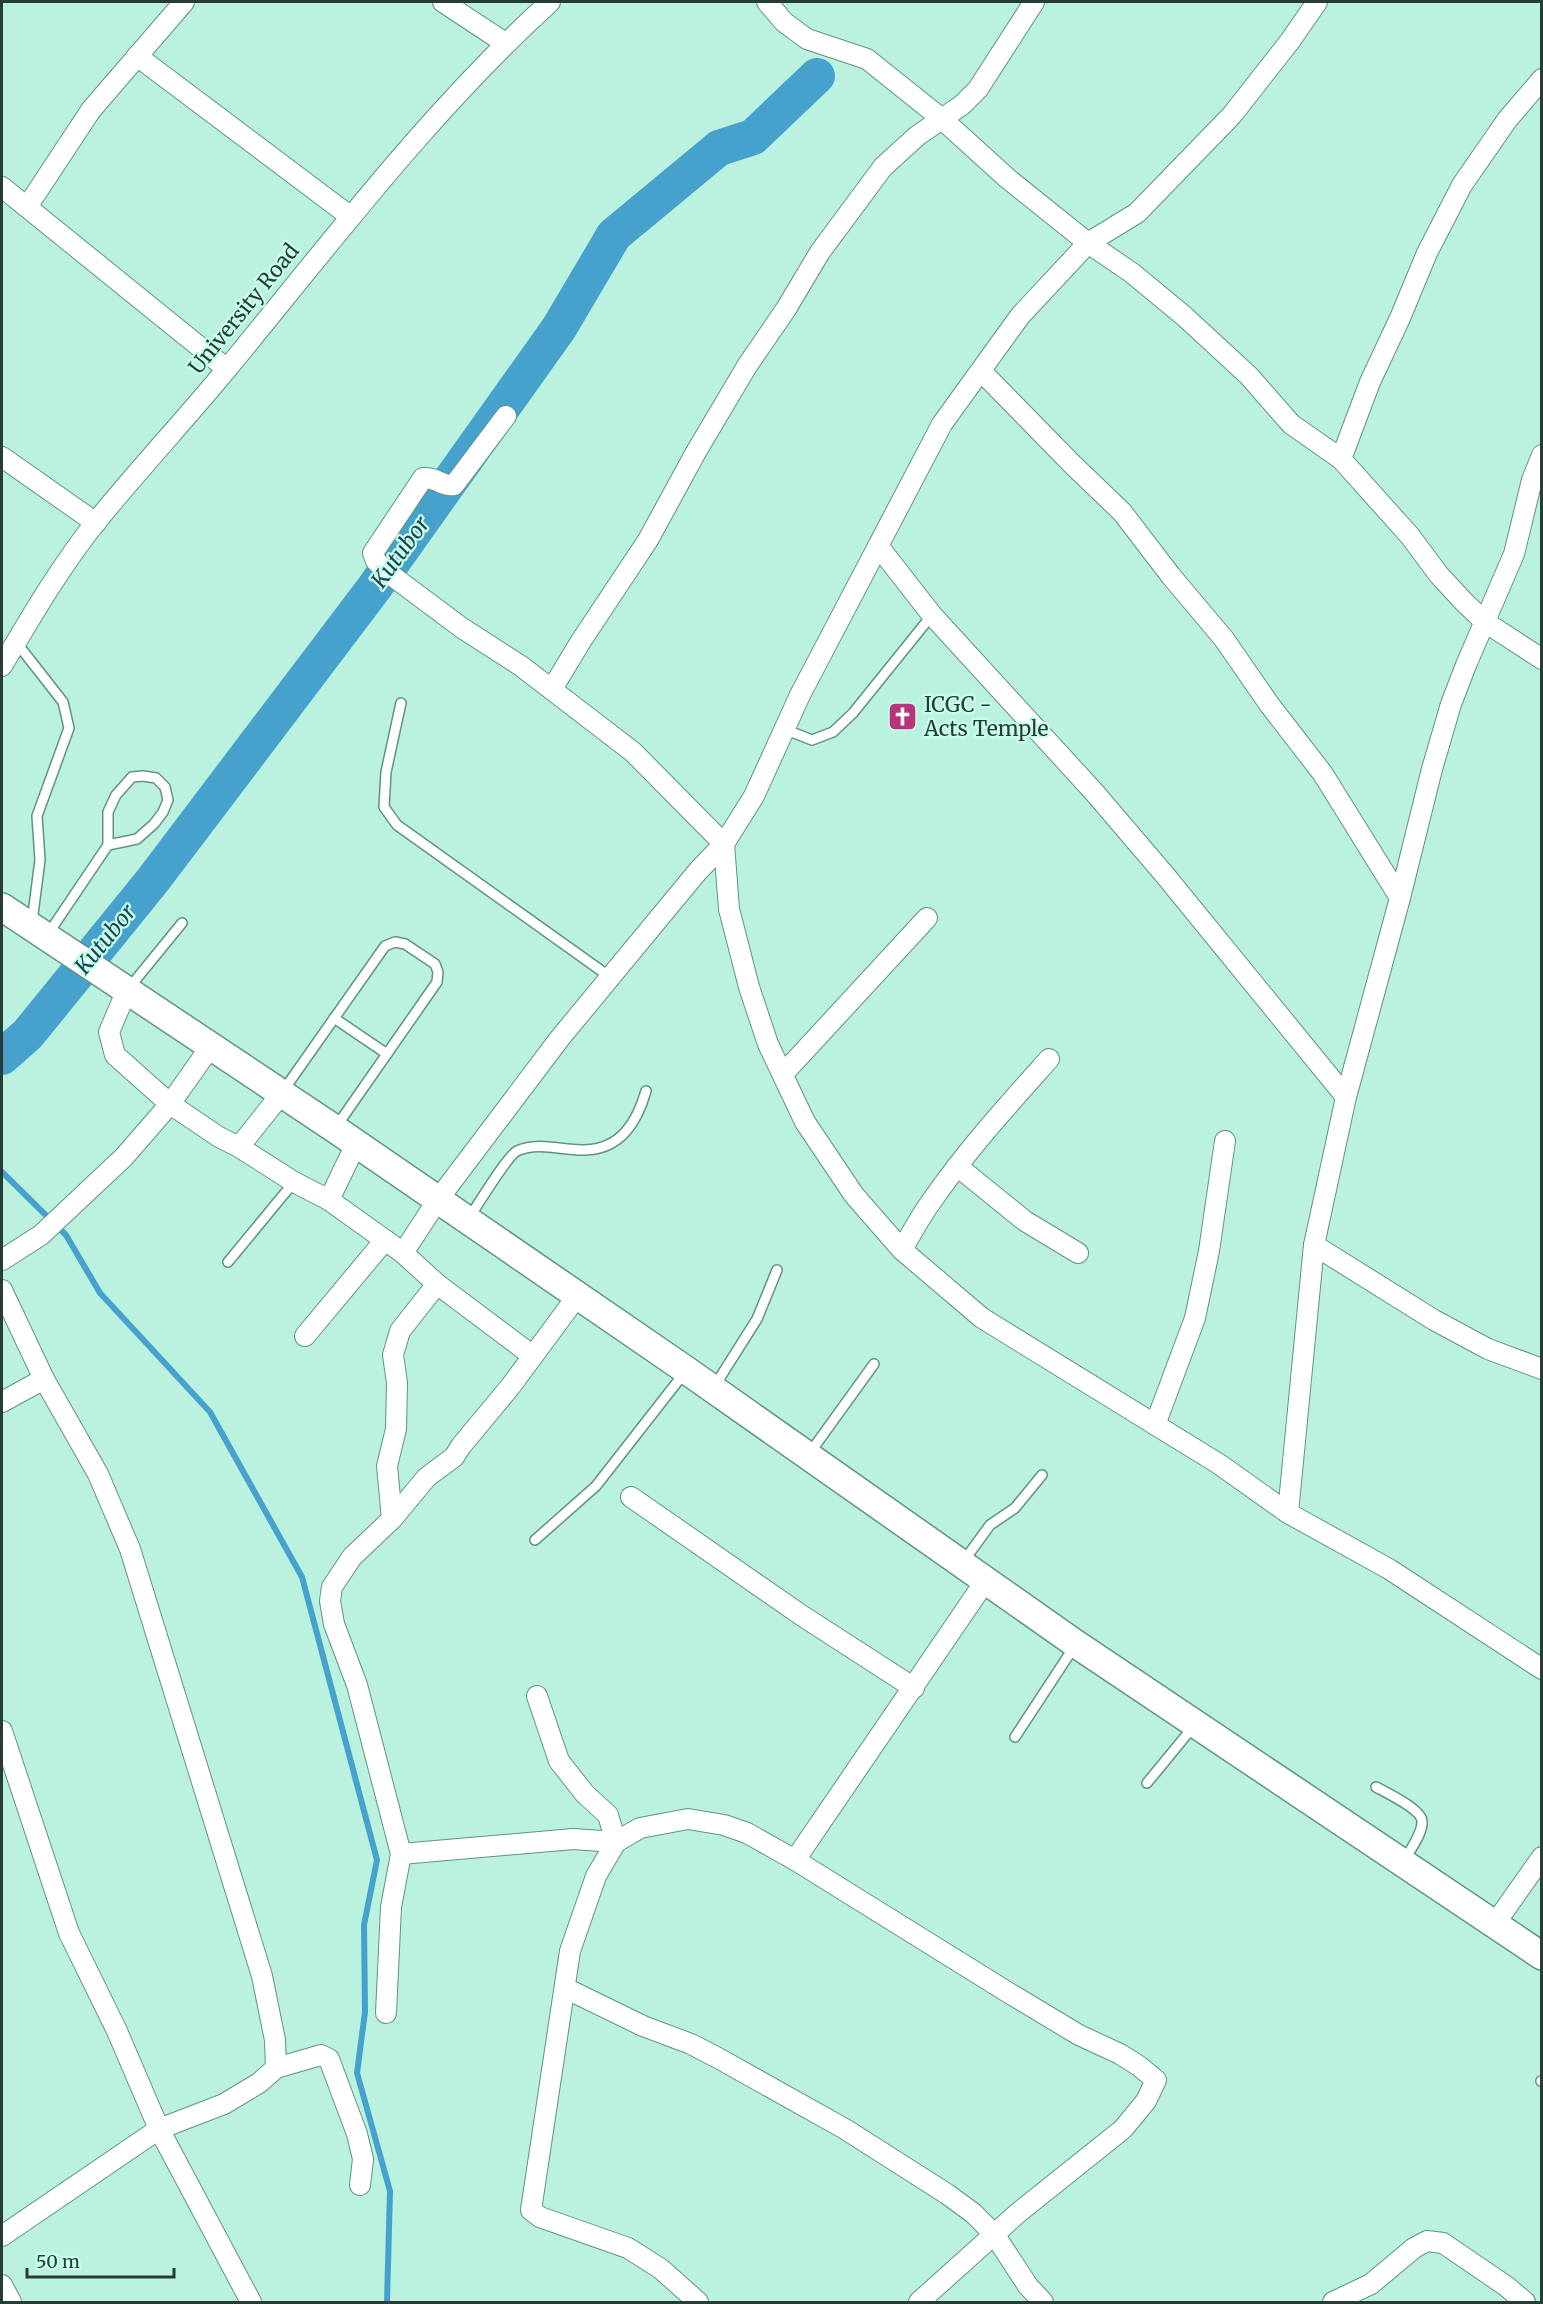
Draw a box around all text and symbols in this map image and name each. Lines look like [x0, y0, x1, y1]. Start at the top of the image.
street label: University Road [183, 238, 305, 380]
water label: Kutubor [364, 510, 436, 594]
place label: ICGC - Acts Temple [923, 691, 1048, 742]
church icon: ICGC - Acts Temple [887, 701, 919, 733]
water label: Kutubor [68, 898, 142, 980]
scale bar [27, 2241, 174, 2279]
text: 50 m [36, 2250, 80, 2273]

